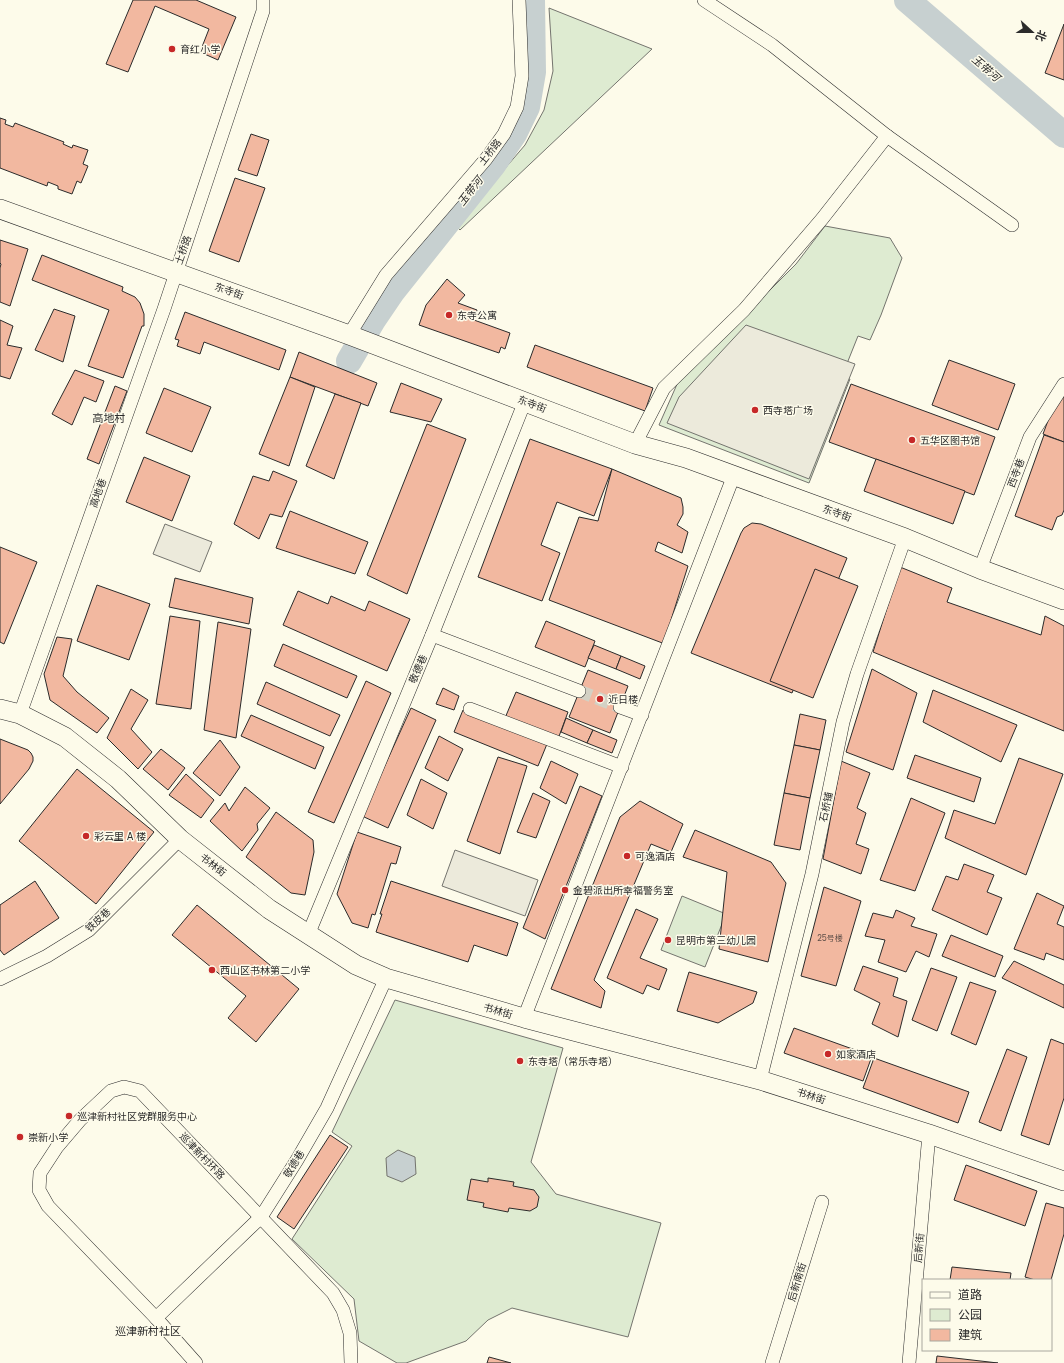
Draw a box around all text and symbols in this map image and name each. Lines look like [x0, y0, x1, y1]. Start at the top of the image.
north arrow [1012, 12, 1052, 52]
text: 北 [1032, 28, 1051, 44]
place label: 育红小学 [180, 42, 220, 57]
marker: 育红小学 [167, 44, 177, 54]
water label: 玉带河 [968, 51, 1005, 86]
street label: 土桥路 [475, 136, 505, 168]
water label: 玉带河 [454, 171, 488, 209]
street label: 土桥路 [171, 233, 195, 267]
street label: 东寺街 [212, 279, 246, 303]
place label: 东寺公寓 [457, 308, 497, 323]
marker: 东寺公寓 [444, 310, 454, 320]
street label: 东寺街 [515, 392, 549, 416]
place label: 西寺塔广场 [763, 403, 813, 418]
marker: 西寺塔广场 [750, 405, 760, 415]
district label: 高地村 [93, 410, 126, 426]
place label: 五华区图书馆 [920, 433, 980, 448]
marker: 五华区图书馆 [907, 435, 917, 445]
street label: 西寺巷 [1004, 456, 1028, 490]
street label: 高地巷 [86, 476, 110, 510]
street label: 东寺街 [820, 501, 854, 525]
street label: 敬德巷 [405, 652, 431, 686]
place label: 近日楼 [608, 692, 638, 707]
marker: 近日楼 [595, 694, 605, 704]
street label: 石桥铺 [816, 791, 836, 823]
place label: 彩云里 A 楼 [94, 829, 146, 844]
marker: 彩云里 A 楼 [81, 831, 91, 841]
place label: 可逸酒店 [635, 849, 675, 864]
street label: 书林街 [197, 850, 229, 880]
marker: 可逸酒店 [622, 851, 632, 861]
place label: 金碧派出所幸福警务室 [573, 883, 673, 898]
marker: 金碧派出所幸福警务室 [560, 885, 570, 895]
street label: 铁皮巷 [82, 904, 114, 936]
place label: 昆明市第三幼儿园 [676, 933, 756, 948]
house number: 25号楼 [817, 933, 843, 944]
marker: 昆明市第三幼儿园 [663, 935, 673, 945]
place label: 西山区书林第二小学 [220, 963, 310, 978]
marker: 西山区书林第二小学 [207, 965, 217, 975]
street label: 书林街 [482, 1000, 514, 1022]
place label: 如家酒店 [836, 1047, 876, 1062]
marker: 如家酒店 [823, 1049, 833, 1059]
place label: 东寺塔（常乐寺塔） [528, 1054, 618, 1069]
marker: 东寺塔（常乐寺塔） [515, 1056, 525, 1066]
street label: 书林街 [794, 1084, 828, 1108]
place label: 巡津新村社区党群服务中心 [77, 1109, 197, 1124]
marker: 巡津新村社区党群服务中心 [64, 1111, 74, 1121]
street label: 巡津新村环路 [176, 1129, 228, 1183]
place label: 崇新小学 [28, 1130, 68, 1145]
marker: 崇新小学 [15, 1132, 25, 1142]
street label: 敬德巷 [280, 1147, 308, 1181]
street label: 后新街 [910, 1232, 928, 1264]
street label: 后新南街 [784, 1261, 810, 1303]
legend [922, 1279, 1052, 1351]
text: 道路 [958, 1286, 982, 1303]
text: 公园 [958, 1306, 982, 1323]
district label: 巡津新村社区 [115, 1323, 181, 1339]
text: 建筑 [958, 1326, 982, 1343]

